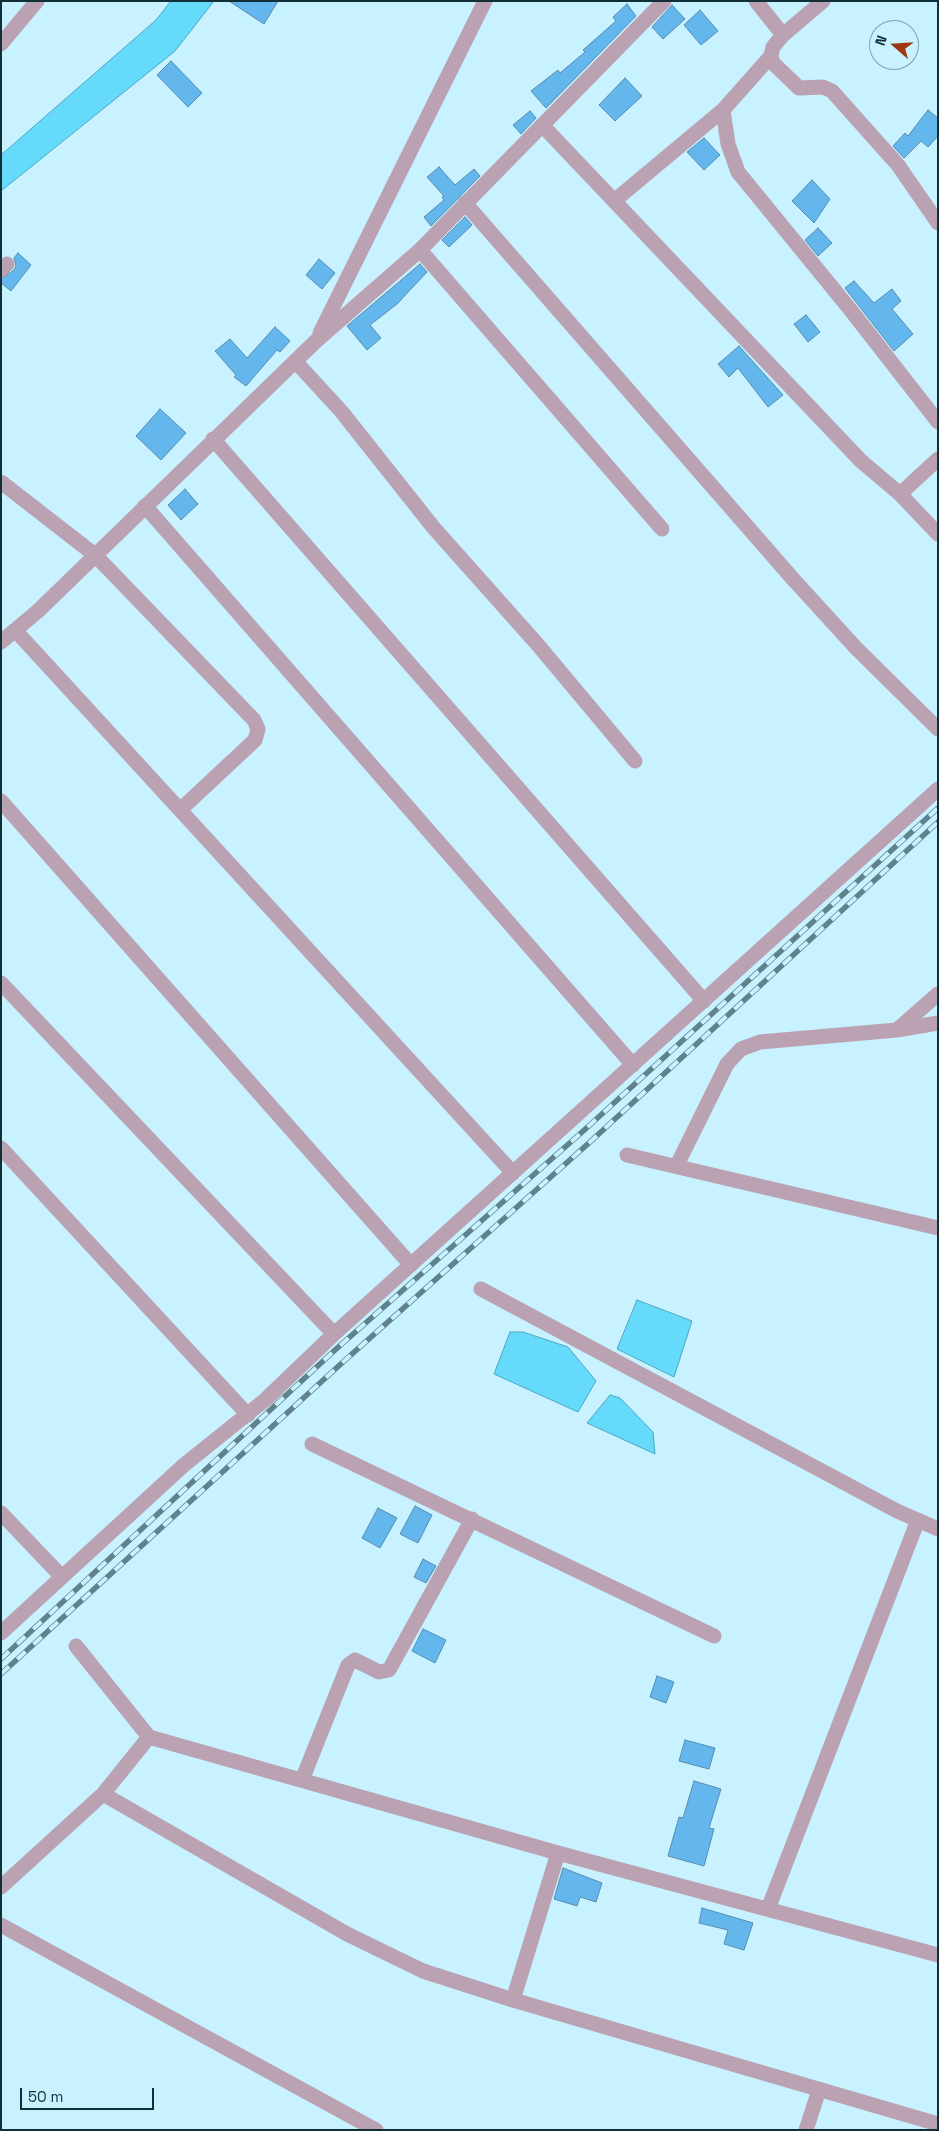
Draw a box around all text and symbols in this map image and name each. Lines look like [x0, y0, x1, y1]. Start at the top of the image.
north arrow [869, 20, 919, 70]
text: N [871, 33, 891, 48]
scale bar [22, 2078, 156, 2110]
text: 50 m [28, 2087, 63, 2106]

